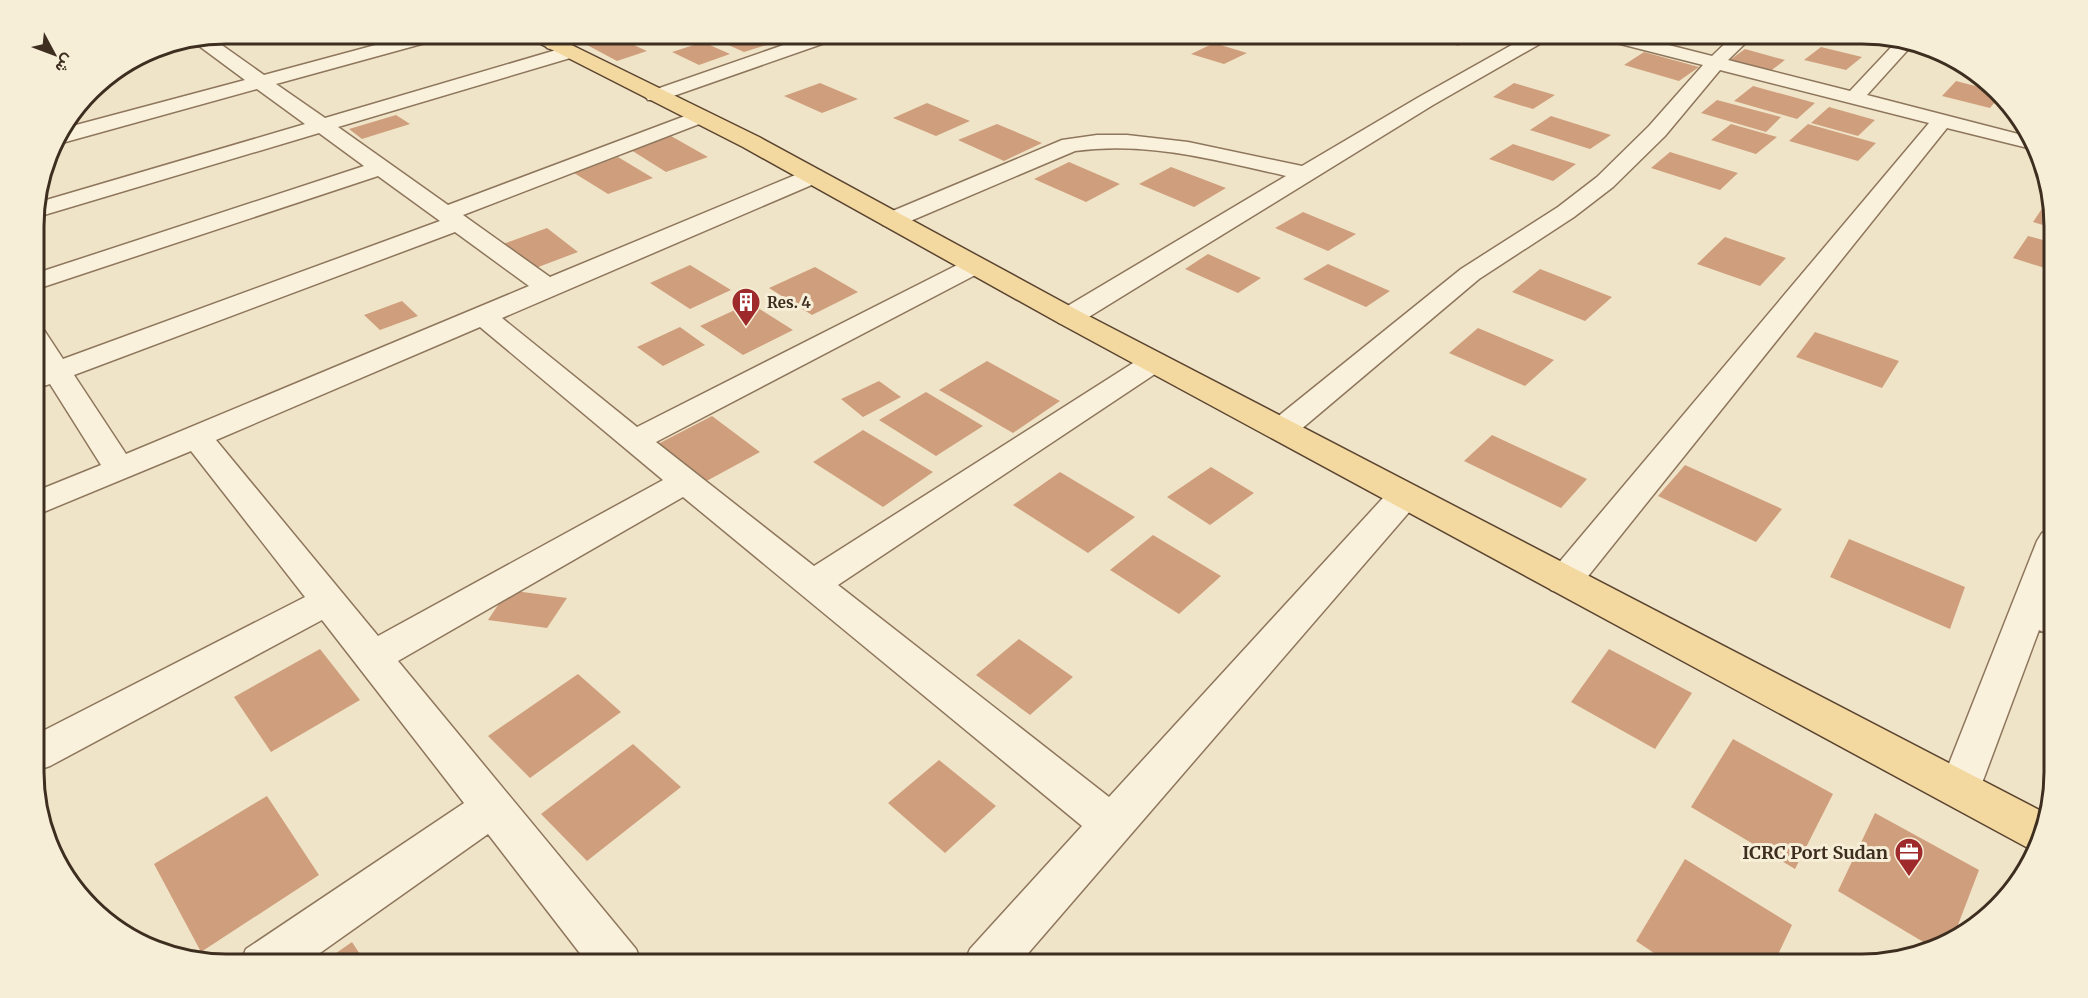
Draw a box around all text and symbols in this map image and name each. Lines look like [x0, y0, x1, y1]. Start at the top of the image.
north arrow [24, 24, 84, 84]
text: ش [51, 50, 79, 78]
building icon: Res. 4 [730, 286, 762, 328]
place label: Res. 4 [767, 293, 811, 312]
office icon: ICRC Port Sudan [1893, 836, 1925, 878]
place label: ICRC Port Sudan [1742, 841, 1888, 864]

